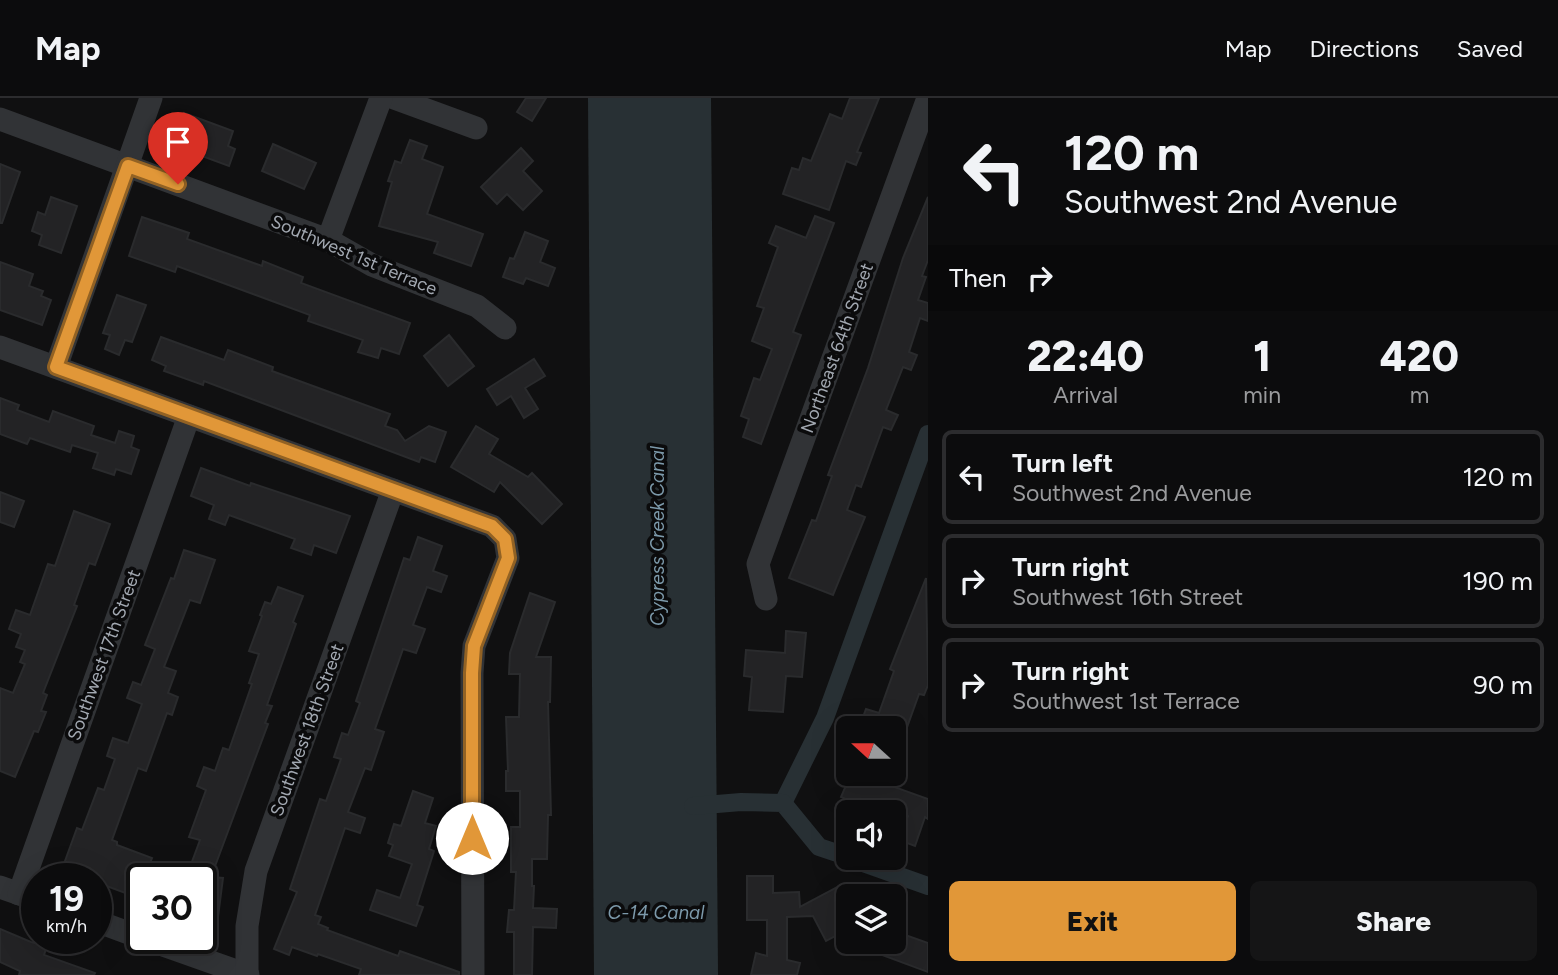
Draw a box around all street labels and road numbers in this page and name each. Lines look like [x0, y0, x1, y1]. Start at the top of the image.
street label: Southwest 1st Terrace [268, 210, 440, 300]
street label: Northeast 64th Street [796, 260, 878, 436]
street label: Southwest 17th Street [63, 566, 145, 744]
street label: Southwest 18th Street [266, 641, 348, 819]

